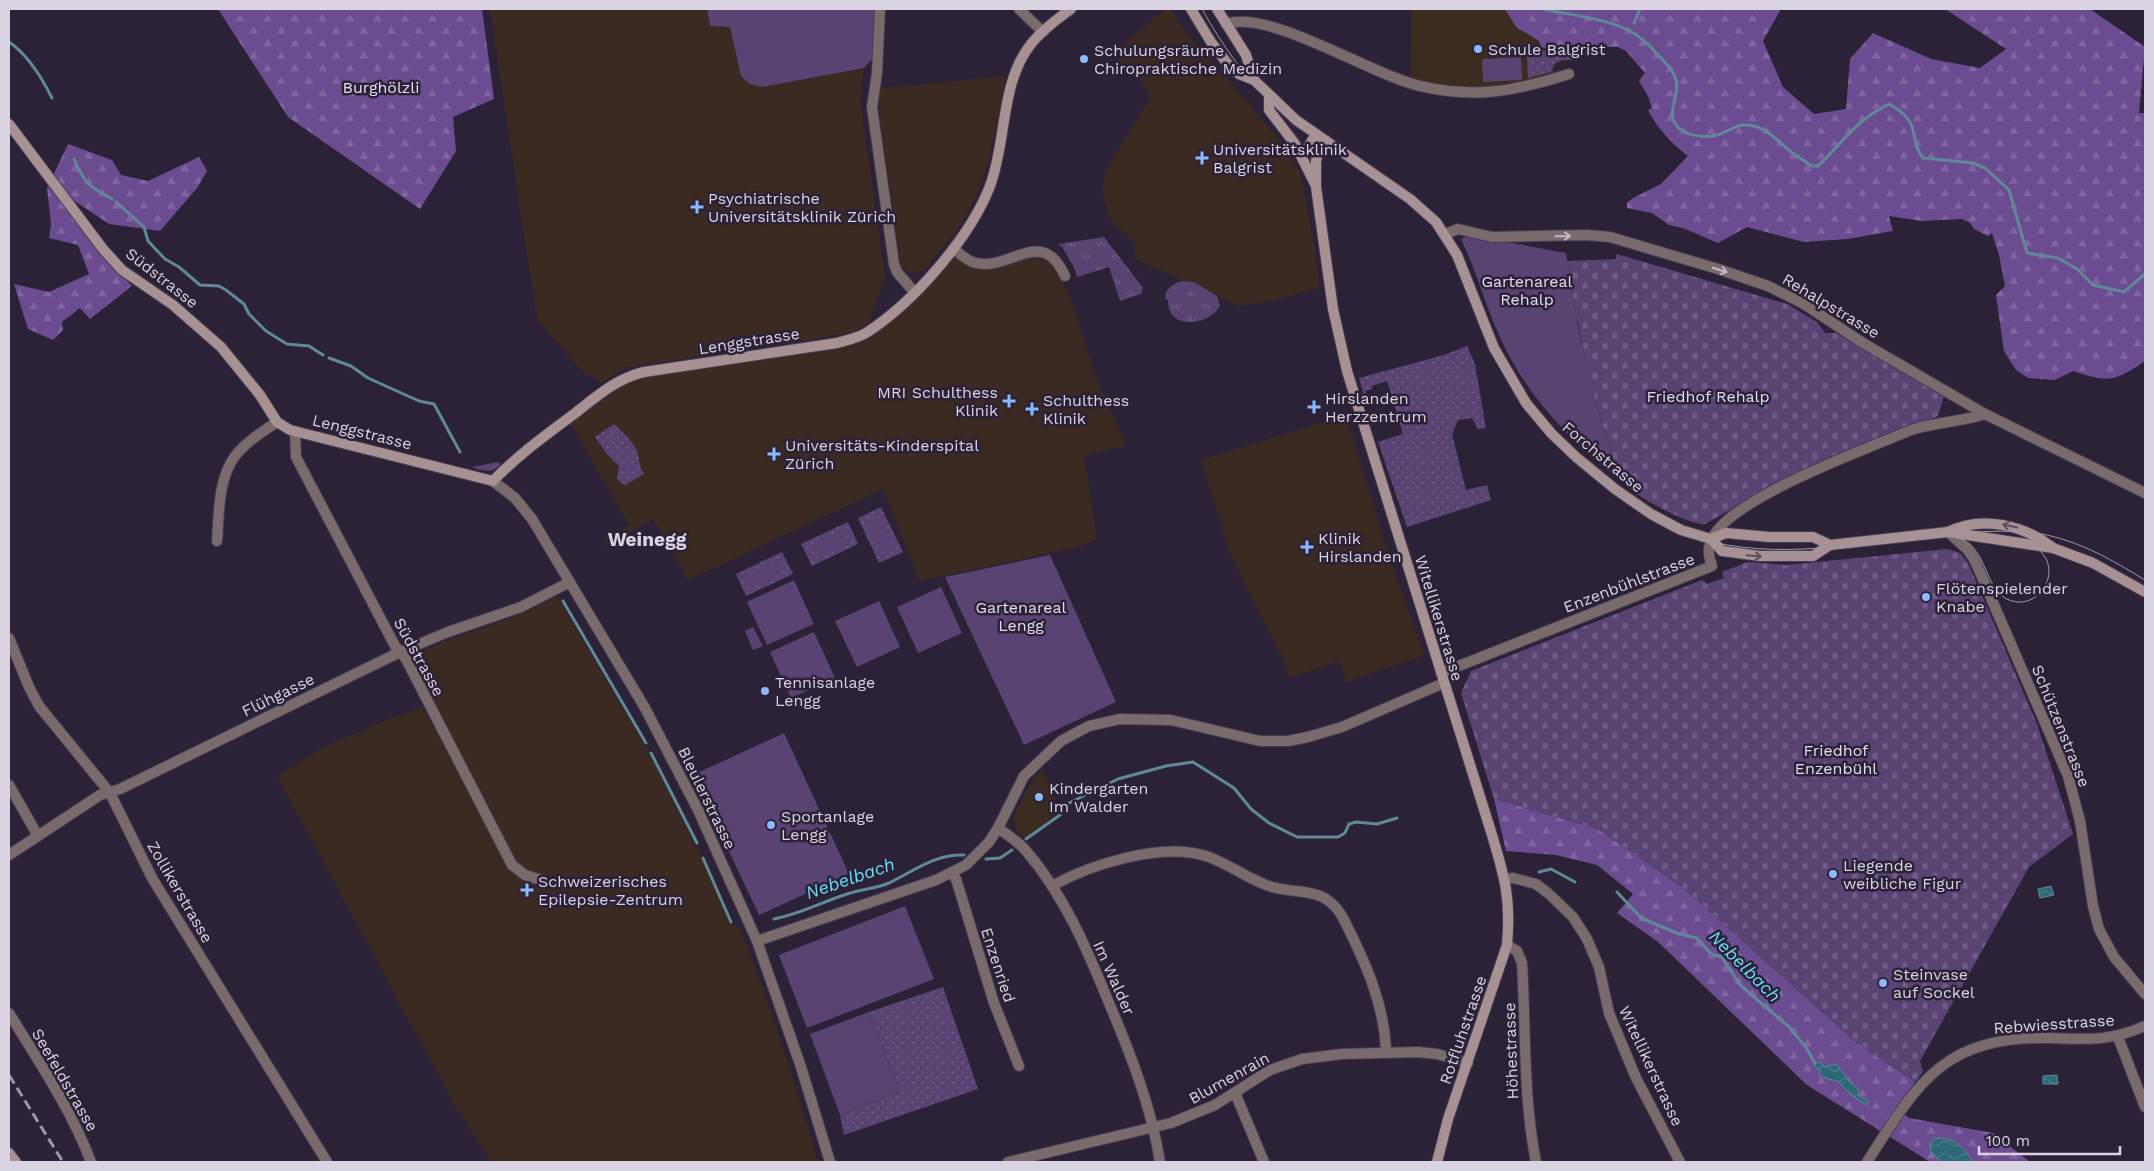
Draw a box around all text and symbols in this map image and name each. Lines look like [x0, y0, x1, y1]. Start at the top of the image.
place label: Schule Balgrist [1488, 40, 1606, 59]
place label: Schulungsräume Chiropraktische Medizin [1094, 41, 1282, 78]
marker: Schule Balgrist [1472, 43, 1484, 55]
marker: Schulungsräume Chiropraktische Medizin [1078, 53, 1090, 65]
park label: Burghölzli [342, 78, 420, 97]
place label: Universitätsklinik Balgrist [1213, 140, 1347, 177]
marker: Universitätsklinik Balgrist [1195, 151, 1209, 165]
place label: Psychiatrische Universitätsklinik Zürich [708, 189, 896, 226]
marker: Psychiatrische Universitätsklinik Zürich [690, 200, 704, 214]
one-way arrow [1554, 231, 1570, 240]
street label: Südstrasse [122, 244, 202, 312]
one-way arrow [1712, 265, 1728, 275]
street label: Rehalpstrasse [1779, 270, 1883, 342]
park label: Gartenareal Rehalp [1481, 272, 1573, 309]
street label: Lenggstrasse [697, 324, 801, 358]
place label: MRI Schulthess Klinik [877, 383, 998, 420]
park label: Friedhof Rehalp [1646, 387, 1770, 406]
place label: Hirslanden Herzzentrum [1325, 389, 1427, 426]
place label: Schulthess Klinik [1043, 391, 1129, 428]
marker: MRI Schulthess Klinik [1002, 394, 1016, 408]
marker: Hirslanden Herzzentrum [1307, 400, 1321, 414]
marker: Schulthess Klinik [1025, 402, 1039, 416]
street label: Lenggstrasse [310, 410, 414, 454]
street label: Forchstrasse [1559, 418, 1647, 496]
place label: Universitäts-Kinderspital Zürich [785, 436, 979, 473]
marker: Universitäts-Kinderspital Zürich [767, 447, 781, 461]
one-way arrow [2002, 521, 2018, 530]
district label: Weinegg [608, 528, 687, 551]
place label: Klinik Hirslanden [1318, 529, 1402, 566]
marker: Klinik Hirslanden [1300, 540, 1314, 554]
street label: Enzenbühlstrasse [1561, 549, 1697, 617]
one-way arrow [1746, 551, 1762, 560]
street label: Witellikerstrasse [1411, 553, 1467, 683]
place label: Flötenspielender Knabe [1936, 579, 2068, 616]
marker: Flötenspielender Knabe [1920, 591, 1932, 603]
park label: Gartenareal Lengg [975, 598, 1067, 635]
street label: Südstrasse [390, 614, 448, 700]
street label: Schützenstrasse [2028, 662, 2094, 790]
street label: Flühgasse [239, 669, 317, 721]
place label: Tennisanlage Lengg [775, 673, 875, 710]
marker: Tennisanlage Lengg [759, 685, 771, 697]
park label: Friedhof Enzenbühl [1795, 741, 1877, 778]
street label: Bleulerstrasse [674, 744, 740, 852]
place label: Kindergarten Im Walder [1049, 779, 1149, 816]
marker: Kindergarten Im Walder [1033, 791, 1045, 803]
place label: Sportanlage Lengg [781, 807, 874, 844]
marker: Sportanlage Lengg [765, 819, 777, 831]
street label: Zollikerstrasse [143, 838, 217, 946]
water label: Nebelbach [803, 853, 897, 903]
place label: Liegende weibliche Figur [1843, 856, 1962, 893]
marker: Liegende weibliche Figur [1827, 868, 1839, 880]
place label: Schweizerisches Epilepsie-Zentrum [538, 872, 683, 909]
marker: Schweizerisches Epilepsie-Zentrum [520, 883, 534, 897]
street label: Enzenried [977, 925, 1019, 1005]
water label: Nebelbach [1705, 926, 1785, 1006]
street label: Im Walder [1089, 938, 1139, 1019]
place label: Steinvase auf Sockel [1893, 965, 1975, 1002]
street label: Rotfluhstrasse [1435, 973, 1491, 1087]
marker: Steinvase auf Sockel [1877, 977, 1889, 989]
street label: Höhestrasse [1500, 1002, 1522, 1100]
street label: Witellikerstrasse [1615, 1003, 1687, 1129]
street label: Rebwiesstrasse [1993, 1010, 2115, 1038]
street label: Seefeldstrasse [28, 1025, 102, 1135]
street label: Blumenrain [1185, 1048, 1273, 1108]
scale bar [1979, 1124, 2120, 1156]
text: 100 m [1986, 1132, 2030, 1150]

